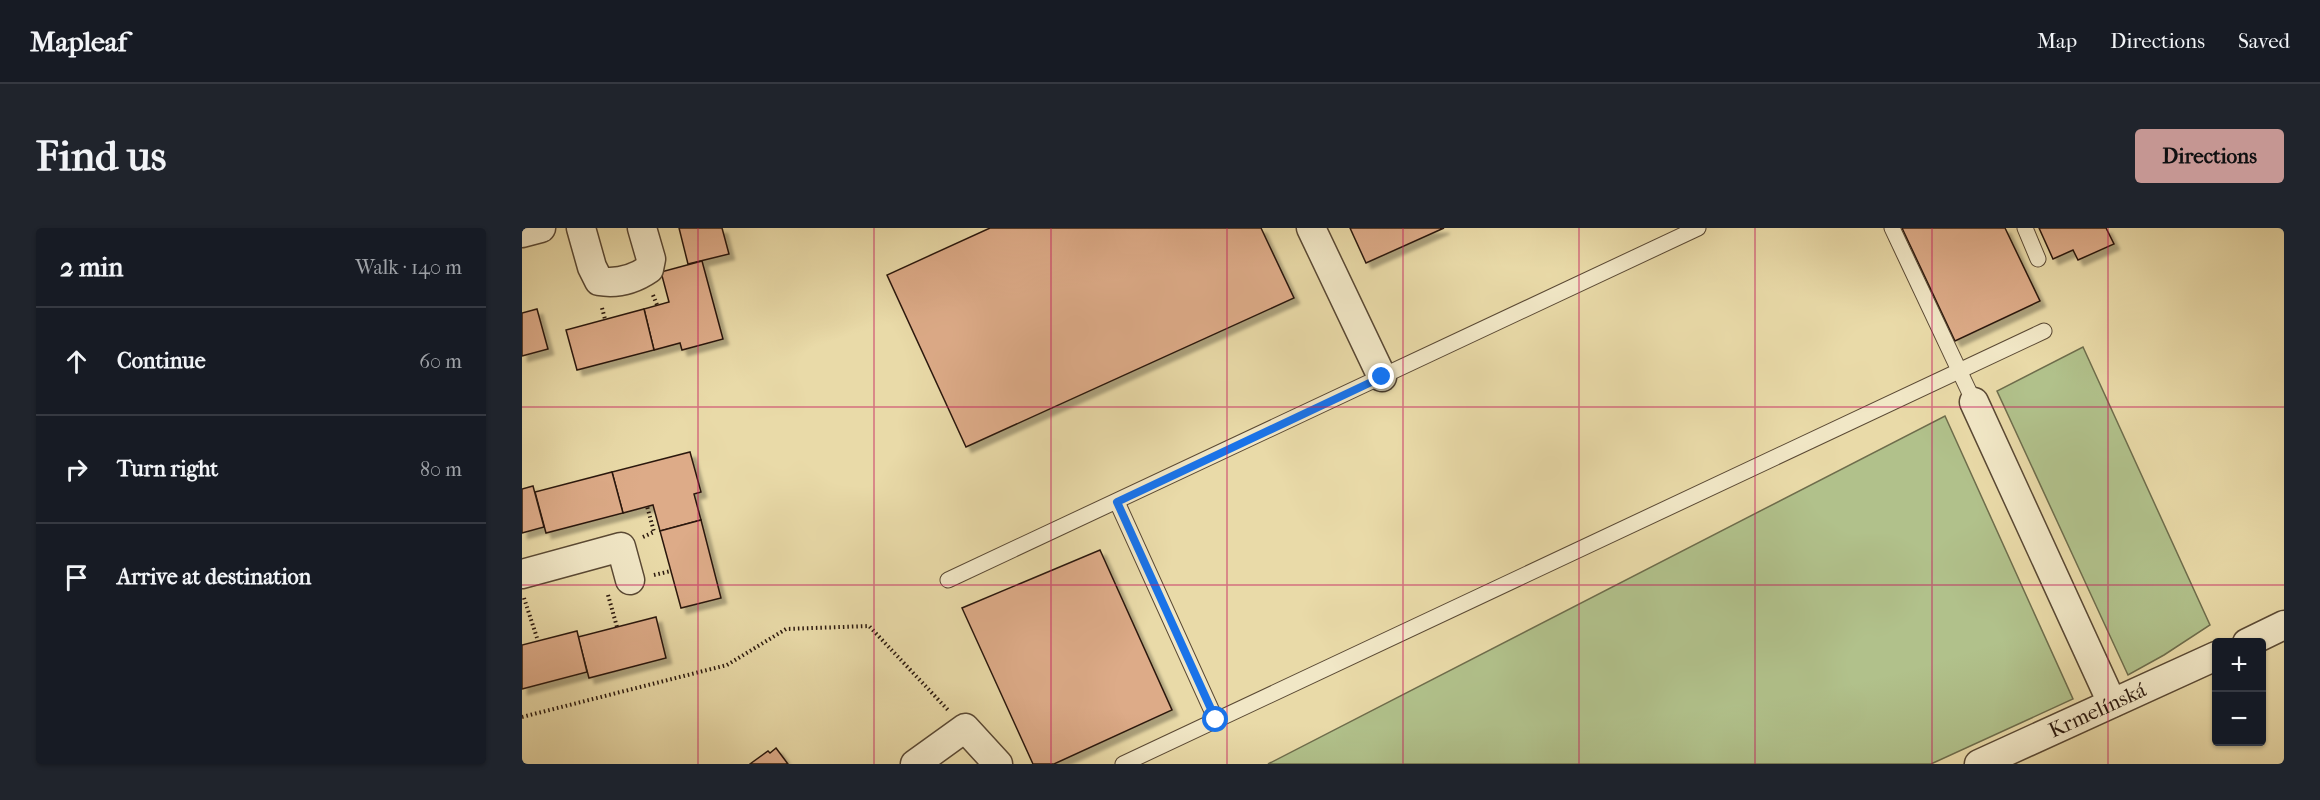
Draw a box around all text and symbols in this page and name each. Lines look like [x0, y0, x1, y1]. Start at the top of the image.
text: Mapleaf [30, 25, 127, 58]
text: Map [2037, 29, 2077, 53]
text: Directions [2110, 29, 2205, 53]
text: Saved [2238, 29, 2290, 53]
button: Directions [2135, 129, 2284, 183]
text: Find us [36, 132, 166, 181]
text: 2 min [60, 252, 123, 283]
text: Walk · 140 m [355, 256, 462, 279]
icon: ahead [60, 345, 93, 378]
text: Continue [117, 348, 206, 374]
text: 60 m [419, 350, 462, 373]
route end [1368, 363, 1394, 389]
icon: right [60, 453, 93, 486]
text: Turn right [117, 456, 218, 482]
text: 80 m [420, 458, 462, 481]
icon: arrive [60, 561, 93, 594]
text: Arrive at destination [117, 564, 311, 590]
map controls [2212, 638, 2266, 746]
button: + [2212, 638, 2266, 692]
street label: Krmelínská [2045, 677, 2150, 743]
button: − [2212, 692, 2266, 746]
route start [1202, 706, 1228, 732]

